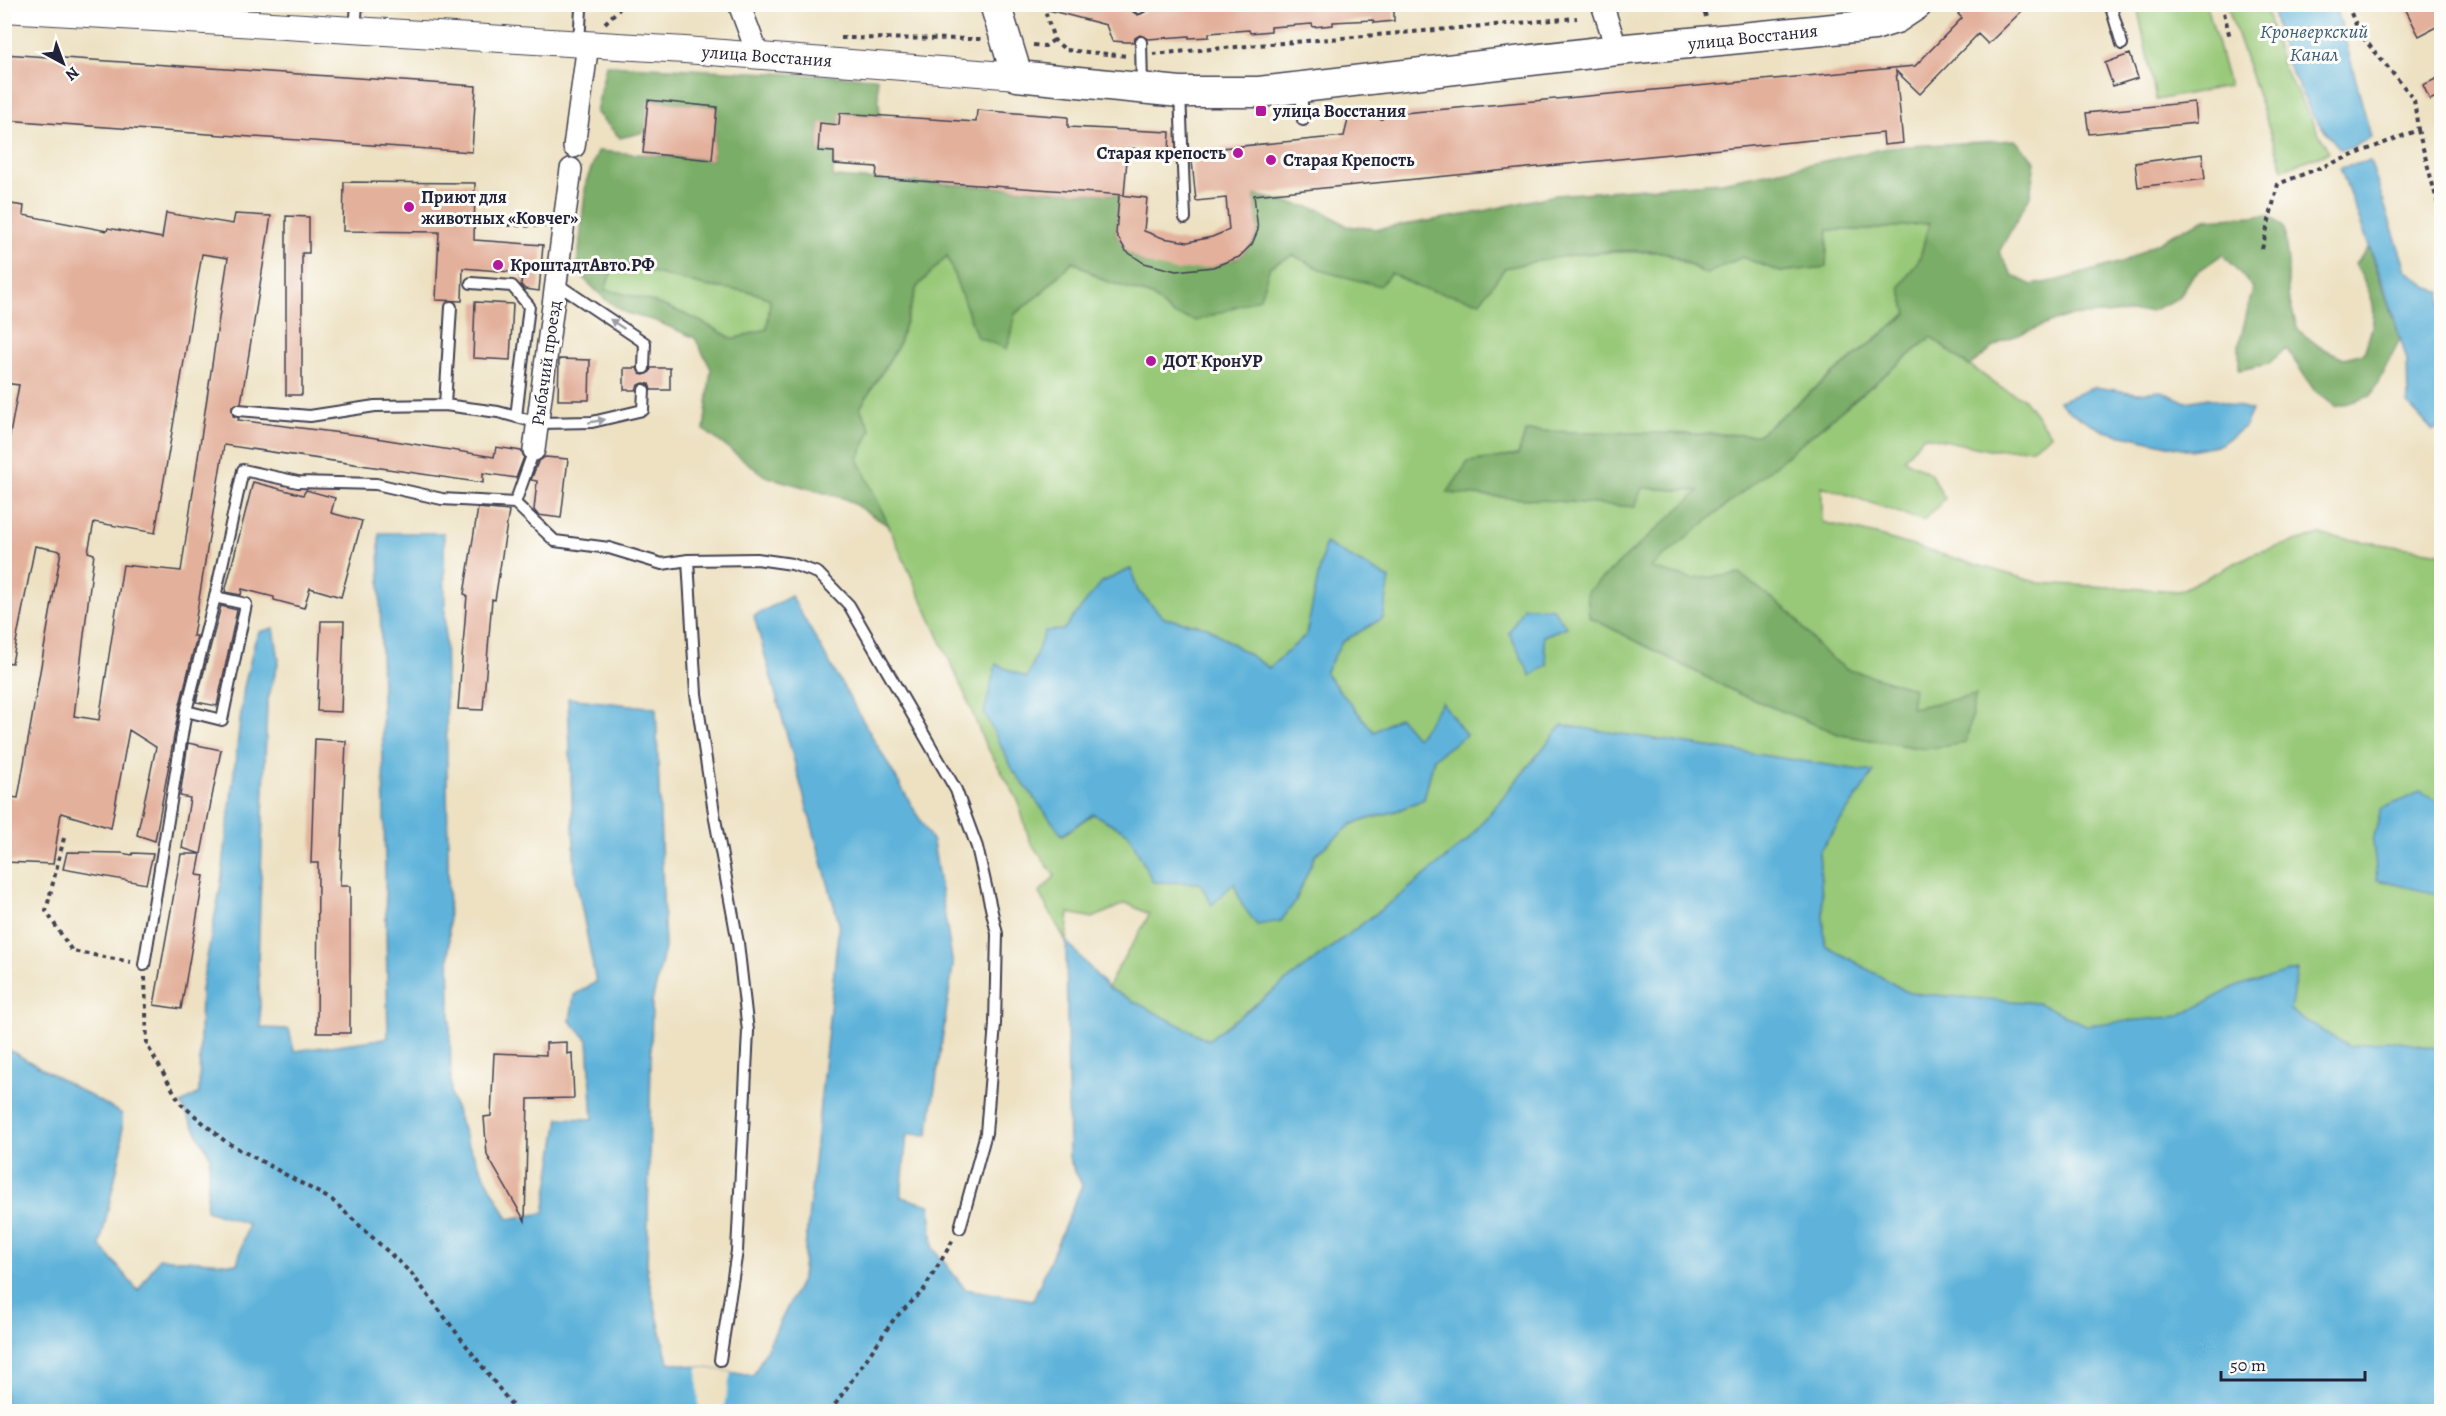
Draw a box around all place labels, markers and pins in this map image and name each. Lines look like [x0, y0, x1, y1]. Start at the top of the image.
place label: улица Восстания [1272, 99, 1406, 123]
marker: улица Восстания [1254, 104, 1268, 118]
place label: Старая крепость [1096, 141, 1227, 165]
marker: Старая крепость [1231, 146, 1245, 160]
place label: Старая Крепость [1283, 148, 1415, 172]
marker: Старая Крепость [1264, 153, 1278, 167]
place label: Приют для животных «Ковчег» [421, 185, 578, 230]
marker: Приют для животных «Ковчег» [402, 200, 416, 214]
place label: КроштадтАвто.РФ [510, 253, 655, 277]
marker: КроштадтАвто.РФ [491, 258, 505, 272]
place label: ДОТ КронУР [1163, 349, 1263, 373]
marker: ДОТ КронУР [1144, 354, 1158, 368]

